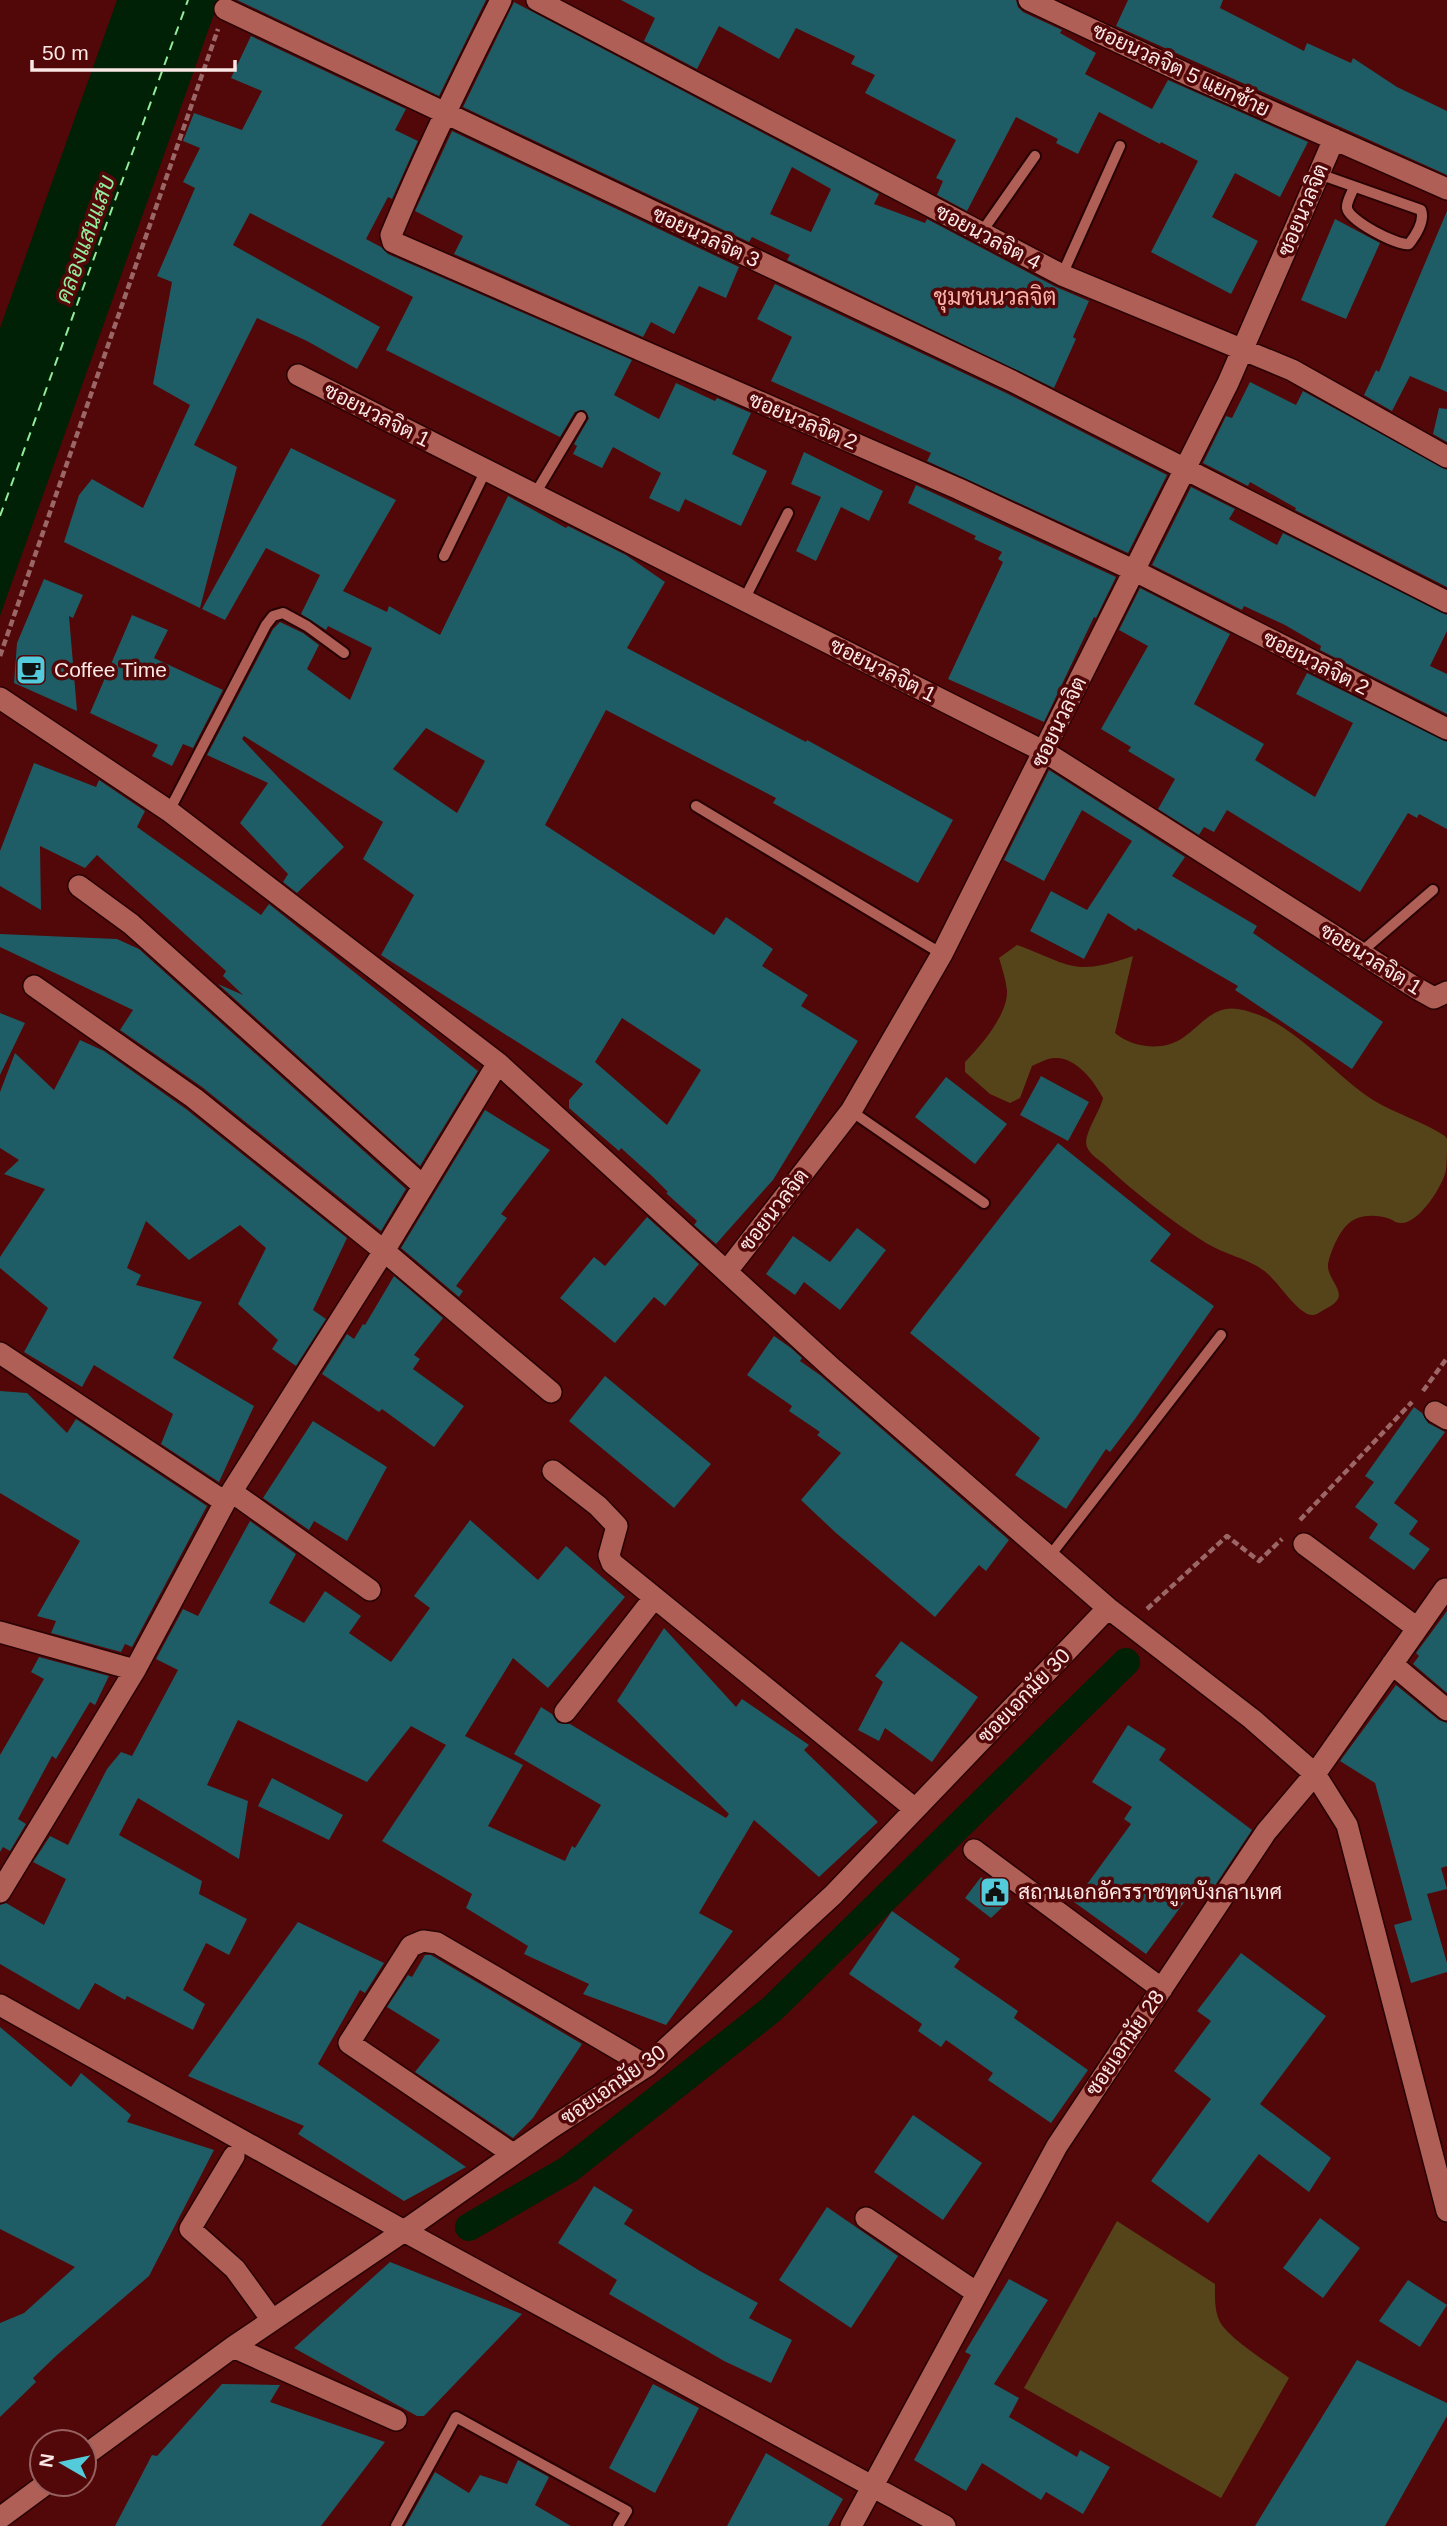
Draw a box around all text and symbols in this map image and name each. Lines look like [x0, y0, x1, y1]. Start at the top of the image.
street label: ซอยนวลจิต 5 แยกซ้าย [1089, 18, 1273, 121]
scale bar [32, 28, 234, 72]
text: 50 m [42, 41, 89, 64]
street label: ซอยนวลจิต [1273, 160, 1332, 259]
water label: คลองแสนแสบ [50, 171, 120, 306]
street label: ซอยนวลจิต 4 [932, 199, 1045, 274]
street label: ซอยนวลจิต 3 [649, 202, 763, 271]
district label: ชุมชนนวลจิต [933, 283, 1057, 313]
street label: ซอยนวลจิต 1 [321, 378, 434, 451]
street label: ซอยนวลจิต 2 [746, 387, 861, 454]
street label: ซอยนวลจิต 2 [1260, 626, 1373, 699]
street label: ซอยนวลจิต 1 [827, 633, 940, 706]
cafe icon: Coffee Time [14, 653, 48, 687]
place label: Coffee Time [54, 658, 167, 681]
street label: ซอยนวลจิต [1027, 673, 1090, 771]
street label: ซอยนวลจิต 1 [1316, 918, 1426, 999]
street label: ซอยนวลจิต [734, 1164, 813, 1255]
street label: ซอยเอกมัย 30 [973, 1644, 1074, 1748]
public building icon: สถานเอกอัครราชทูตบังกลาเทศ [978, 1875, 1012, 1909]
place label: สถานเอกอัครราชทูตบังกลาเทศ [1018, 1880, 1282, 1907]
street label: ซอยเอกมัย 28 [1081, 1986, 1168, 2100]
street label: ซอยเอกมัย 30 [556, 2040, 669, 2129]
north arrow [28, 2428, 98, 2498]
text: N [35, 2452, 58, 2469]

